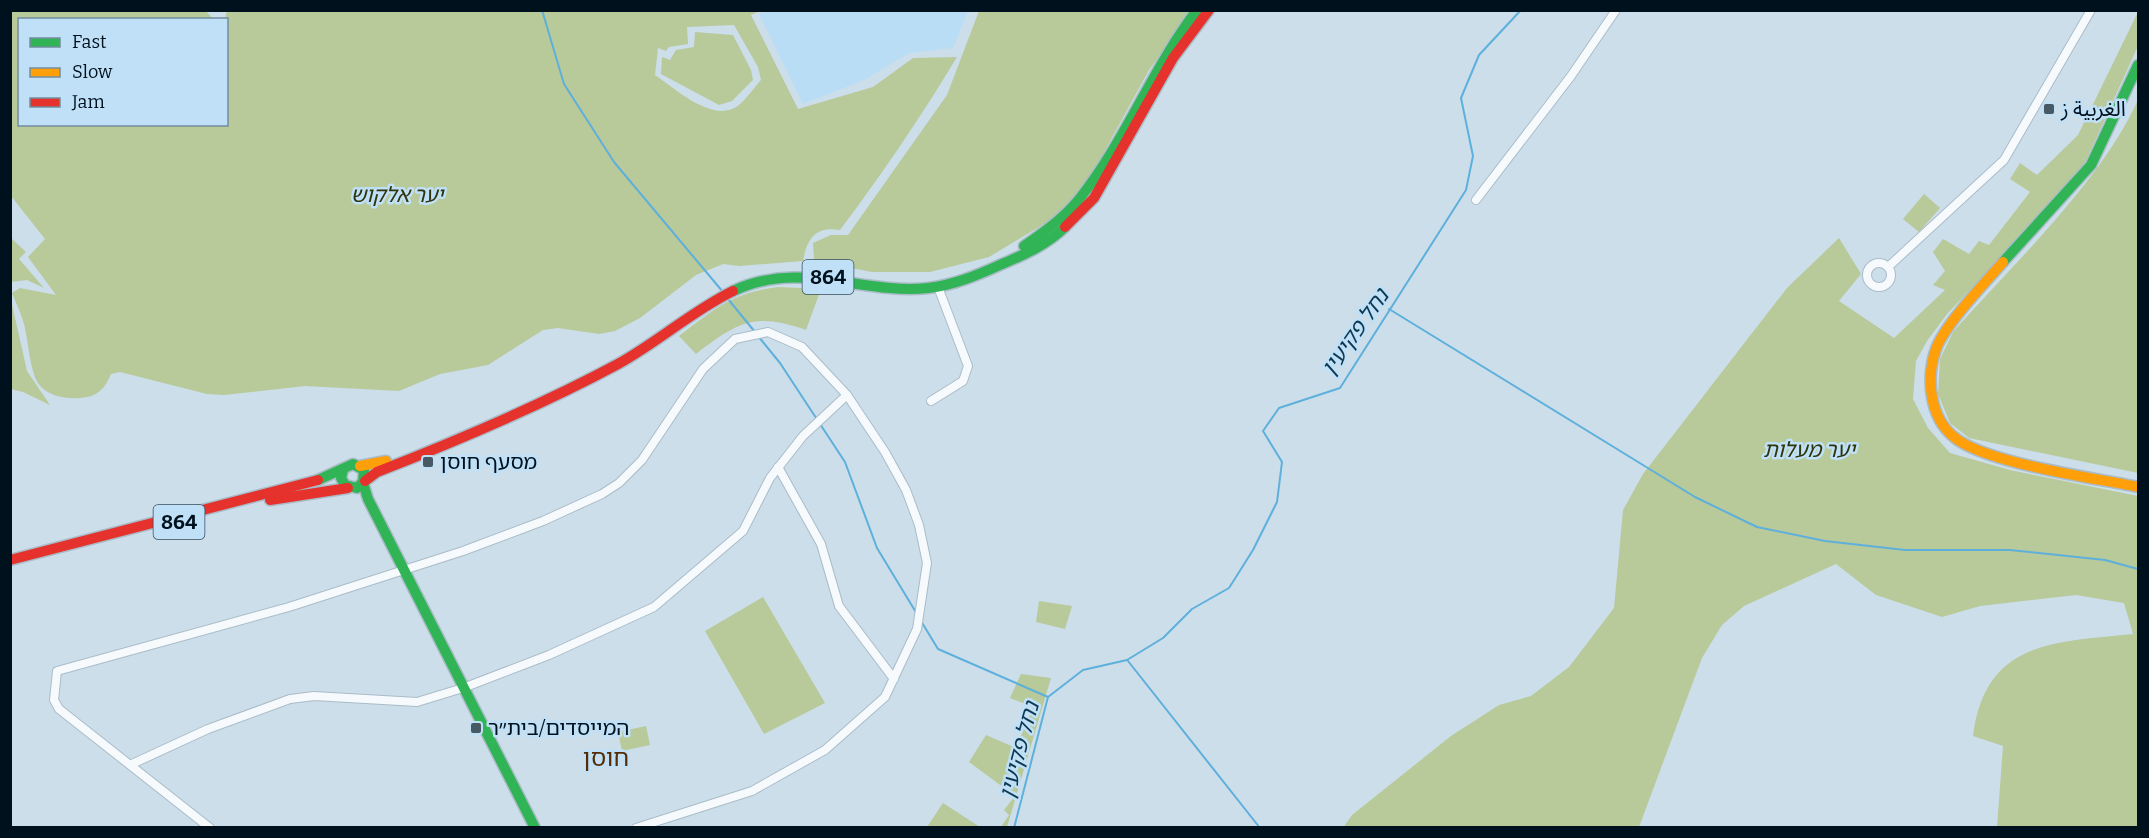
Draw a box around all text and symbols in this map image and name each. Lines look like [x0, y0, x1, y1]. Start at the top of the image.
legend [18, 18, 228, 126]
text: Fast [72, 31, 107, 53]
text: Slow [72, 61, 113, 83]
text: Jam [71, 91, 105, 113]
place label: الغربية ز [2060, 96, 2126, 122]
marker: الغربية ز [2042, 102, 2056, 116]
park label: יער אלקוש [351, 182, 445, 208]
road number: 864 [802, 260, 854, 294]
water label: נחל פקיעין [1316, 282, 1395, 380]
park label: יער מעלות [1763, 437, 1857, 463]
place label: מסעף חוסן [440, 449, 537, 475]
marker: מסעף חוסן [421, 455, 435, 469]
road number: 864 [154, 505, 204, 539]
water label: נחל פקיעין [993, 697, 1045, 801]
place label: המייסדים/בית״ר [488, 715, 630, 741]
marker: המייסדים/בית״ר [469, 721, 483, 735]
district label: חוסן [583, 744, 629, 772]

